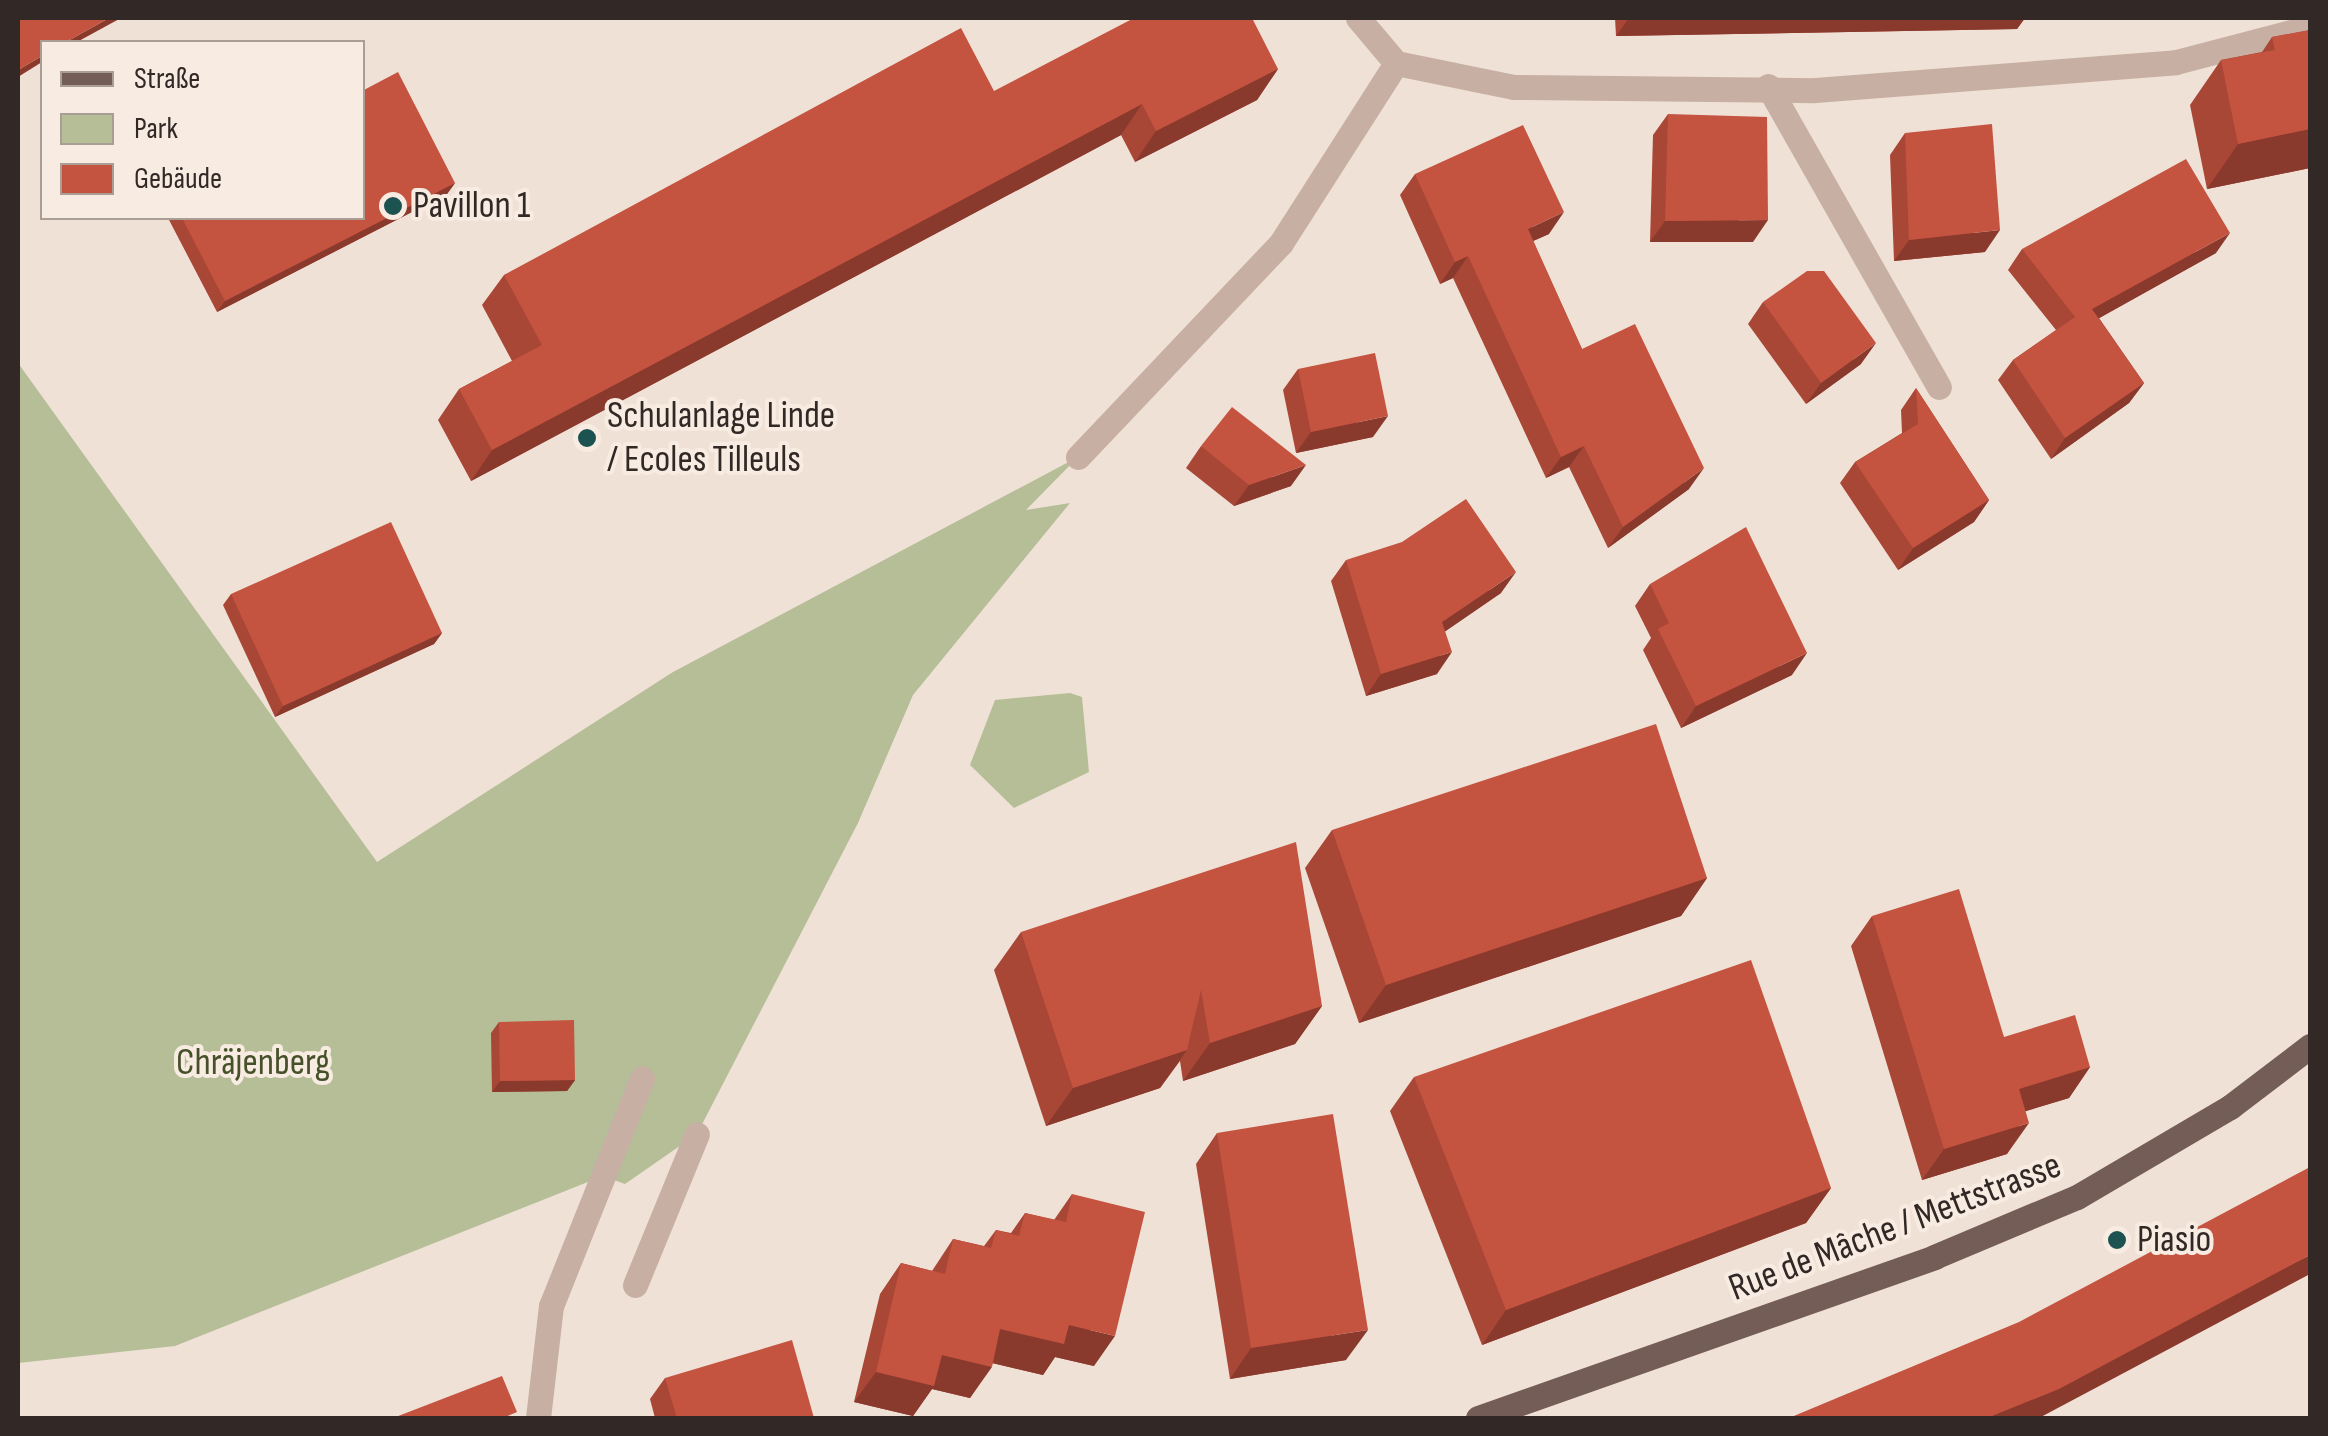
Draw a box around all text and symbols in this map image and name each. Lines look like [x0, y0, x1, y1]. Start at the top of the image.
legend [40, 40, 365, 220]
text: Straße [134, 61, 200, 97]
text: Park [134, 111, 178, 147]
text: Gebäude [134, 161, 222, 197]
place label: Pavillon 1 [413, 183, 530, 229]
marker: Pavillon 1 [382, 195, 404, 217]
place label: Schulanlage Linde / Ecoles Tilleuls [607, 393, 835, 482]
marker: Schulanlage Linde / Ecoles Tilleuls [576, 427, 598, 449]
park label: Chräjenberg [176, 1040, 330, 1086]
street label: Rue de Mâche / Mettstrasse [1723, 1143, 2067, 1311]
place label: Piasio [2137, 1217, 2211, 1263]
marker: Piasio [2106, 1229, 2128, 1251]

